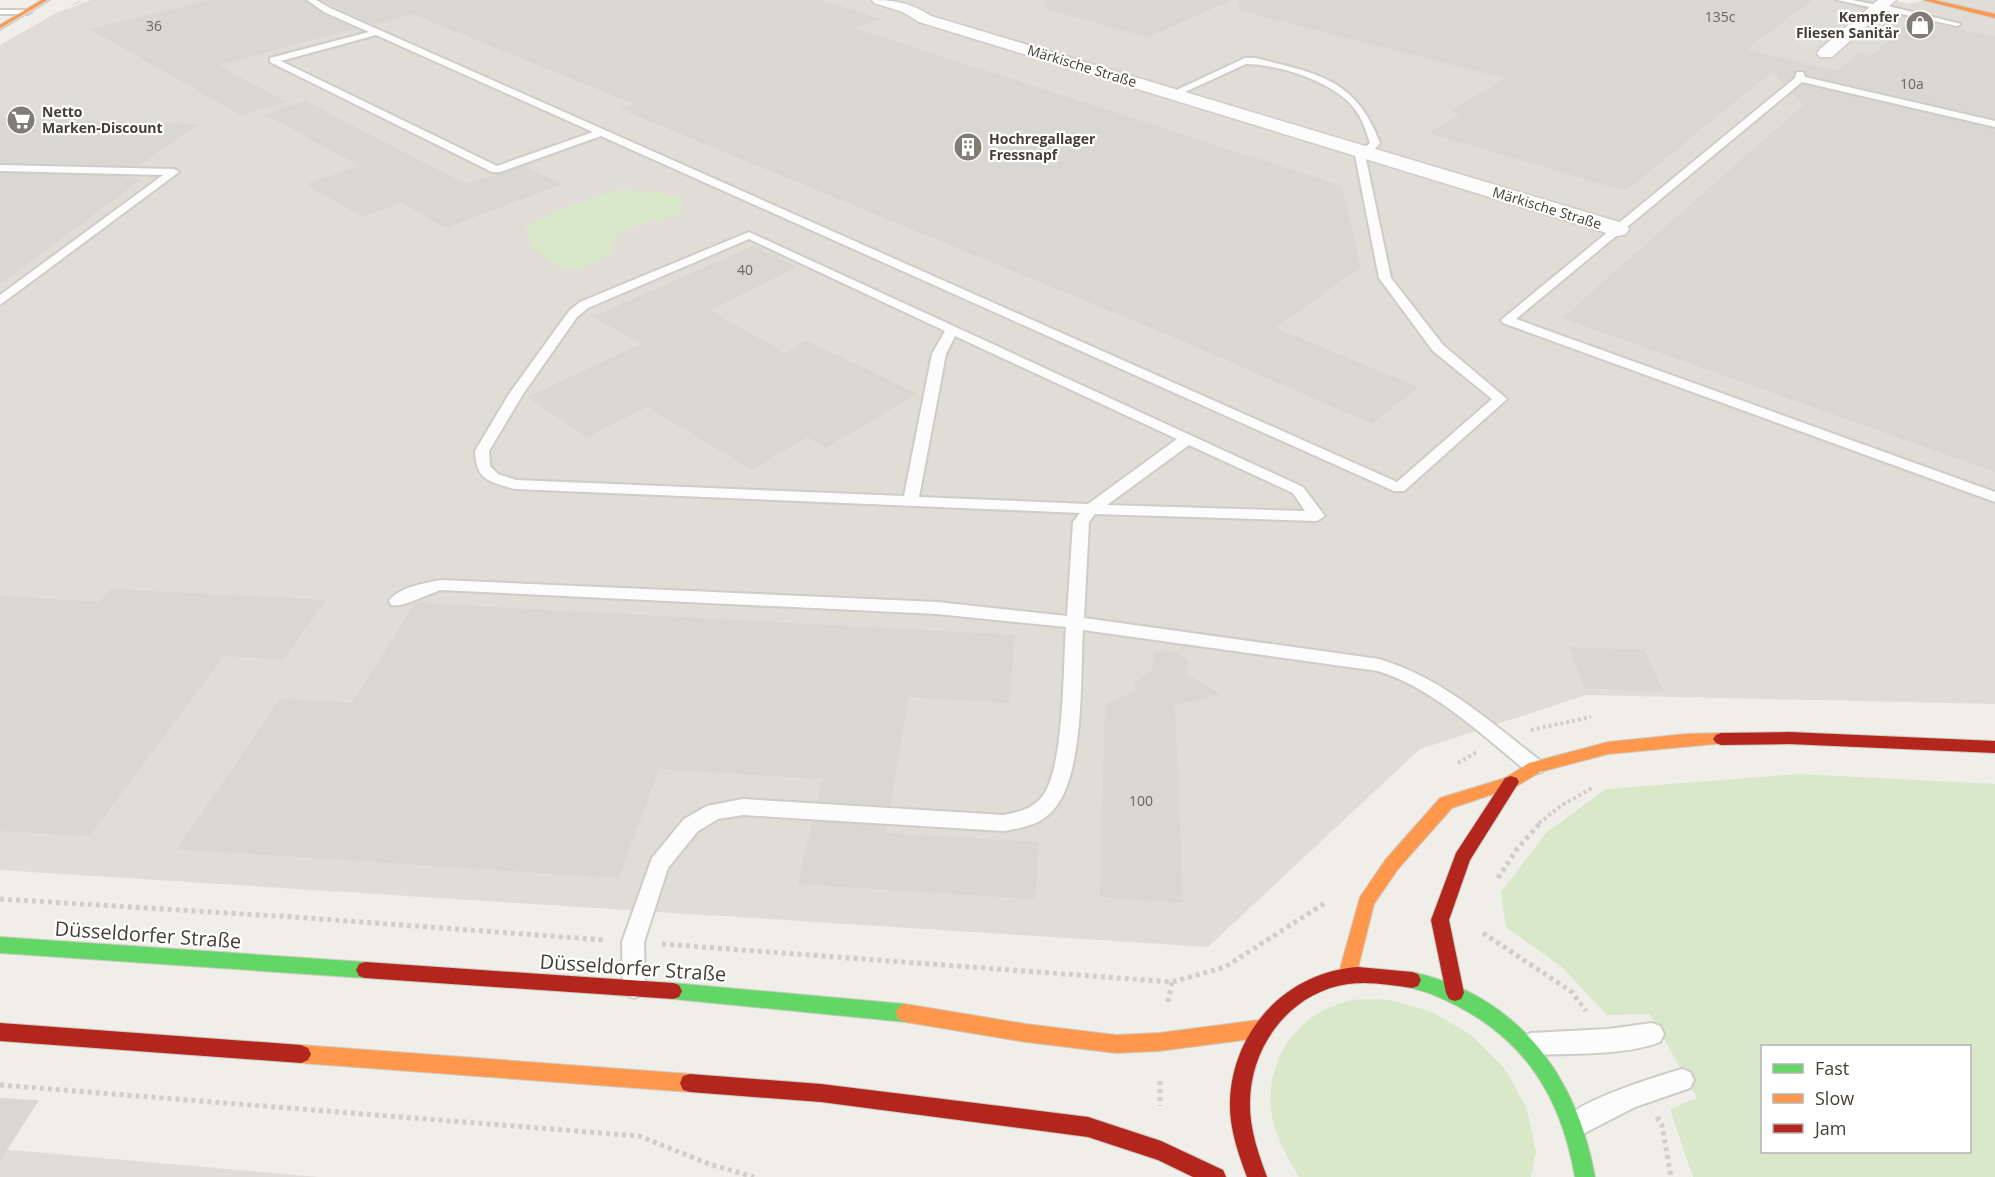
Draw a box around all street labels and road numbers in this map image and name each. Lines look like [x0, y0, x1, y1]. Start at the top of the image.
street label: Märkische Straße [1025, 40, 1139, 91]
street label: Märkische Straße [1490, 182, 1604, 233]
street label: Düsseldorfer Straße [54, 915, 242, 954]
street label: Düsseldorfer Straße [539, 948, 727, 987]

